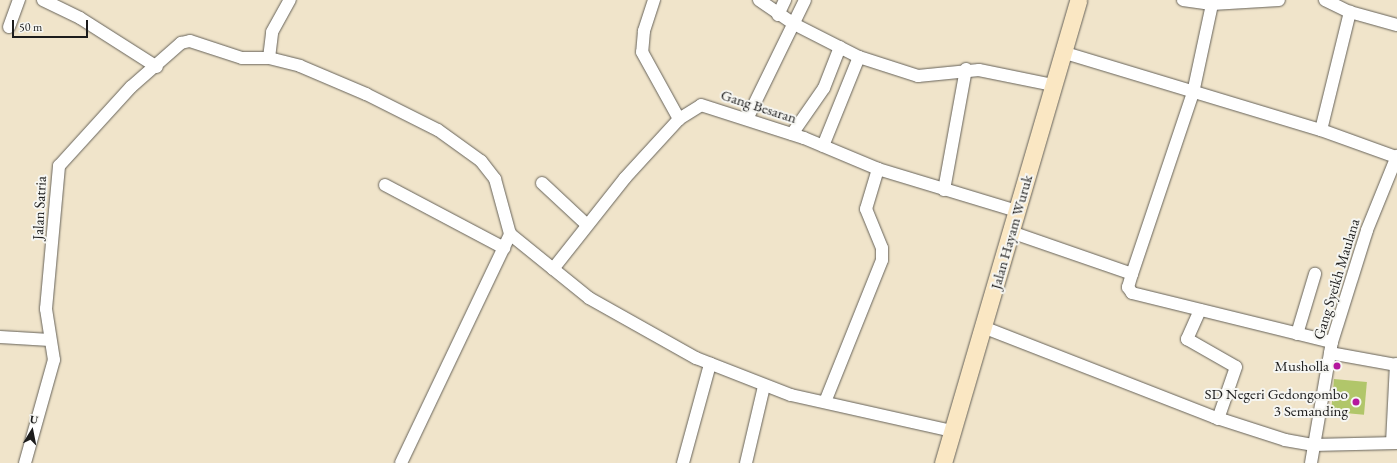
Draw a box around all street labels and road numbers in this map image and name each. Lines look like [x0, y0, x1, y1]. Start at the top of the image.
street label: Gang Besaran [719, 85, 799, 127]
street label: Jalan Hayam Wuruk [986, 173, 1036, 291]
street label: Jalan Satria [28, 176, 50, 240]
street label: Gang Syeikh Maulana [1309, 216, 1363, 342]

